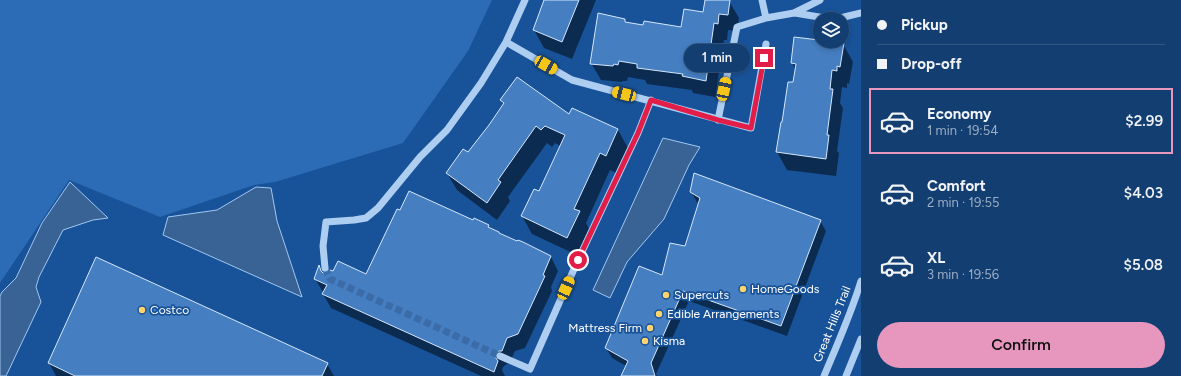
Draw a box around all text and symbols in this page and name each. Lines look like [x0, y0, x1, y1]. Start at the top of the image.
map controls [813, 12, 849, 48]
button: layers [813, 12, 849, 48]
text: Pickup [901, 16, 948, 34]
callout: 1 min [684, 44, 750, 72]
route end [755, 49, 773, 67]
text: 1 min [702, 50, 732, 65]
car [533, 54, 559, 76]
text: Drop-off [901, 55, 962, 73]
car [716, 76, 732, 102]
car [611, 85, 637, 103]
icon: car [879, 103, 915, 139]
text: Economy [927, 105, 992, 123]
text: $2.99 [1125, 112, 1163, 130]
text: 1 min · 19:54 [927, 123, 998, 138]
icon: car [879, 175, 915, 211]
text: Comfort [927, 177, 986, 195]
text: $4.03 [1124, 184, 1163, 202]
text: 2 min · 19:55 [927, 195, 1000, 210]
icon: car [879, 247, 915, 283]
text: XL [927, 249, 945, 267]
route start [569, 251, 587, 269]
text: $5.08 [1124, 256, 1163, 274]
text: 3 min · 19:56 [927, 267, 999, 282]
car [556, 275, 576, 301]
place label: HomeGoods [751, 282, 820, 296]
marker: HomeGoods [738, 284, 748, 294]
street label: Great Hills Trail [810, 284, 854, 364]
place label: Supercuts [674, 288, 729, 302]
marker: Supercuts [661, 290, 671, 300]
place label: Costco [150, 303, 189, 317]
marker: Costco [137, 305, 147, 315]
place label: Edible Arrangements [667, 307, 780, 321]
marker: Edible Arrangements [654, 309, 664, 319]
place label: Mattress Firm [568, 321, 642, 335]
button: Confirm [877, 322, 1165, 368]
marker: Mattress Firm [645, 323, 655, 333]
place label: Kisma [653, 334, 685, 348]
marker: Kisma [640, 336, 650, 346]

